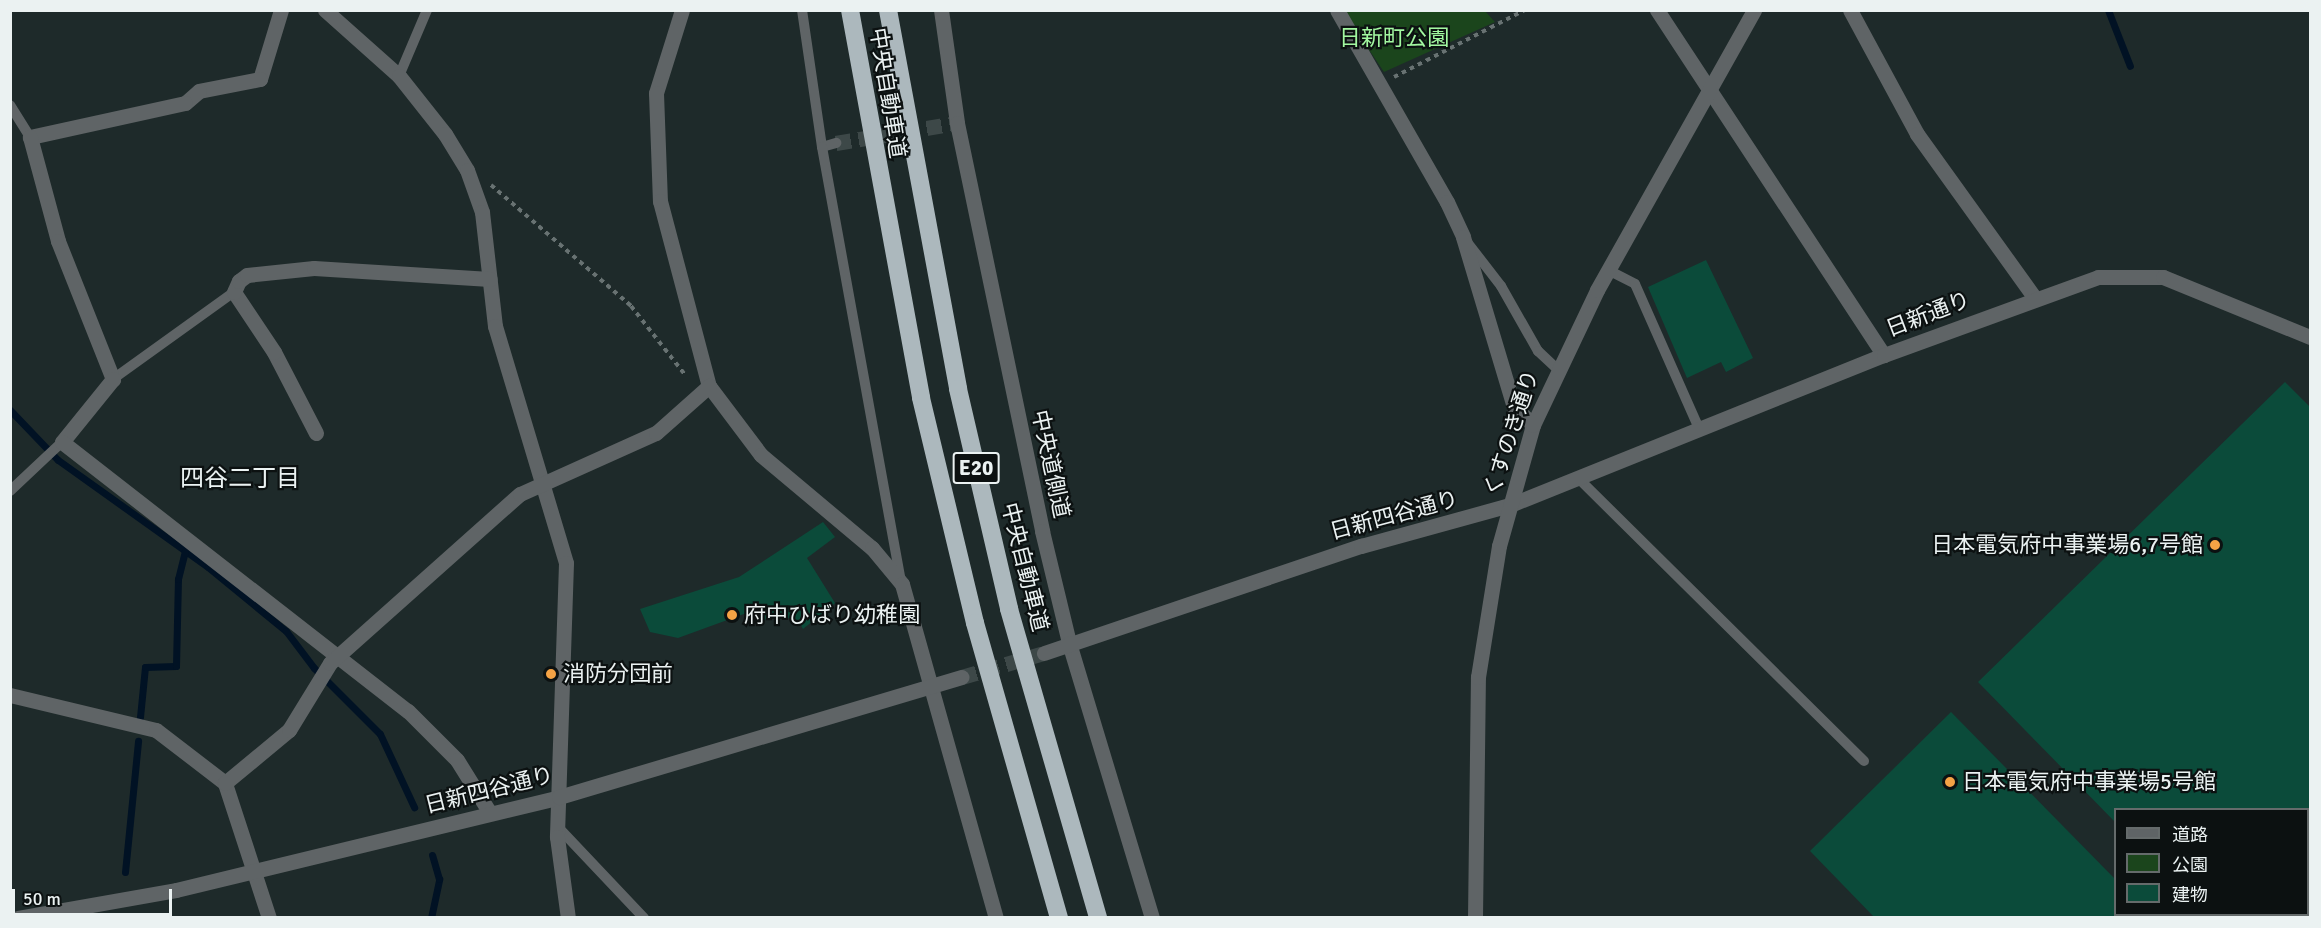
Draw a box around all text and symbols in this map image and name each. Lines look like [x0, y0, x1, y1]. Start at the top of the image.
park label: 日新町公園 [1339, 25, 1449, 51]
street label: 中央自動車道 [865, 26, 911, 160]
street label: 日新通り [1882, 286, 1974, 342]
street label: くすのき通り [1478, 366, 1544, 500]
street label: 中央道側道 [1027, 407, 1075, 521]
road number: E20 [952, 450, 1000, 486]
district label: 四谷二丁目 [180, 465, 300, 493]
street label: 日新四谷通り [1327, 485, 1461, 545]
street label: 中央自動車道 [996, 500, 1054, 634]
place label: 日本電気府中事業場6,7号館 [1931, 532, 2203, 558]
marker: 日本電気府中事業場6,7号館 [2208, 538, 2222, 552]
place label: 府中ひばり幼稚園 [744, 602, 920, 628]
marker: 府中ひばり幼稚園 [725, 608, 739, 622]
place label: 消防分団前 [563, 661, 673, 687]
marker: 消防分団前 [544, 667, 558, 681]
street label: 日新四谷通り [422, 761, 556, 819]
place label: 日本電気府中事業場5号館 [1962, 769, 2216, 795]
marker: 日本電気府中事業場5号館 [1943, 775, 1957, 789]
legend [2114, 808, 2309, 916]
text: 道路 [2172, 824, 2208, 846]
text: 公園 [2172, 854, 2208, 876]
scale bar [15, 877, 176, 915]
text: 建物 [2172, 884, 2208, 906]
text: 50 m [23, 888, 61, 910]

